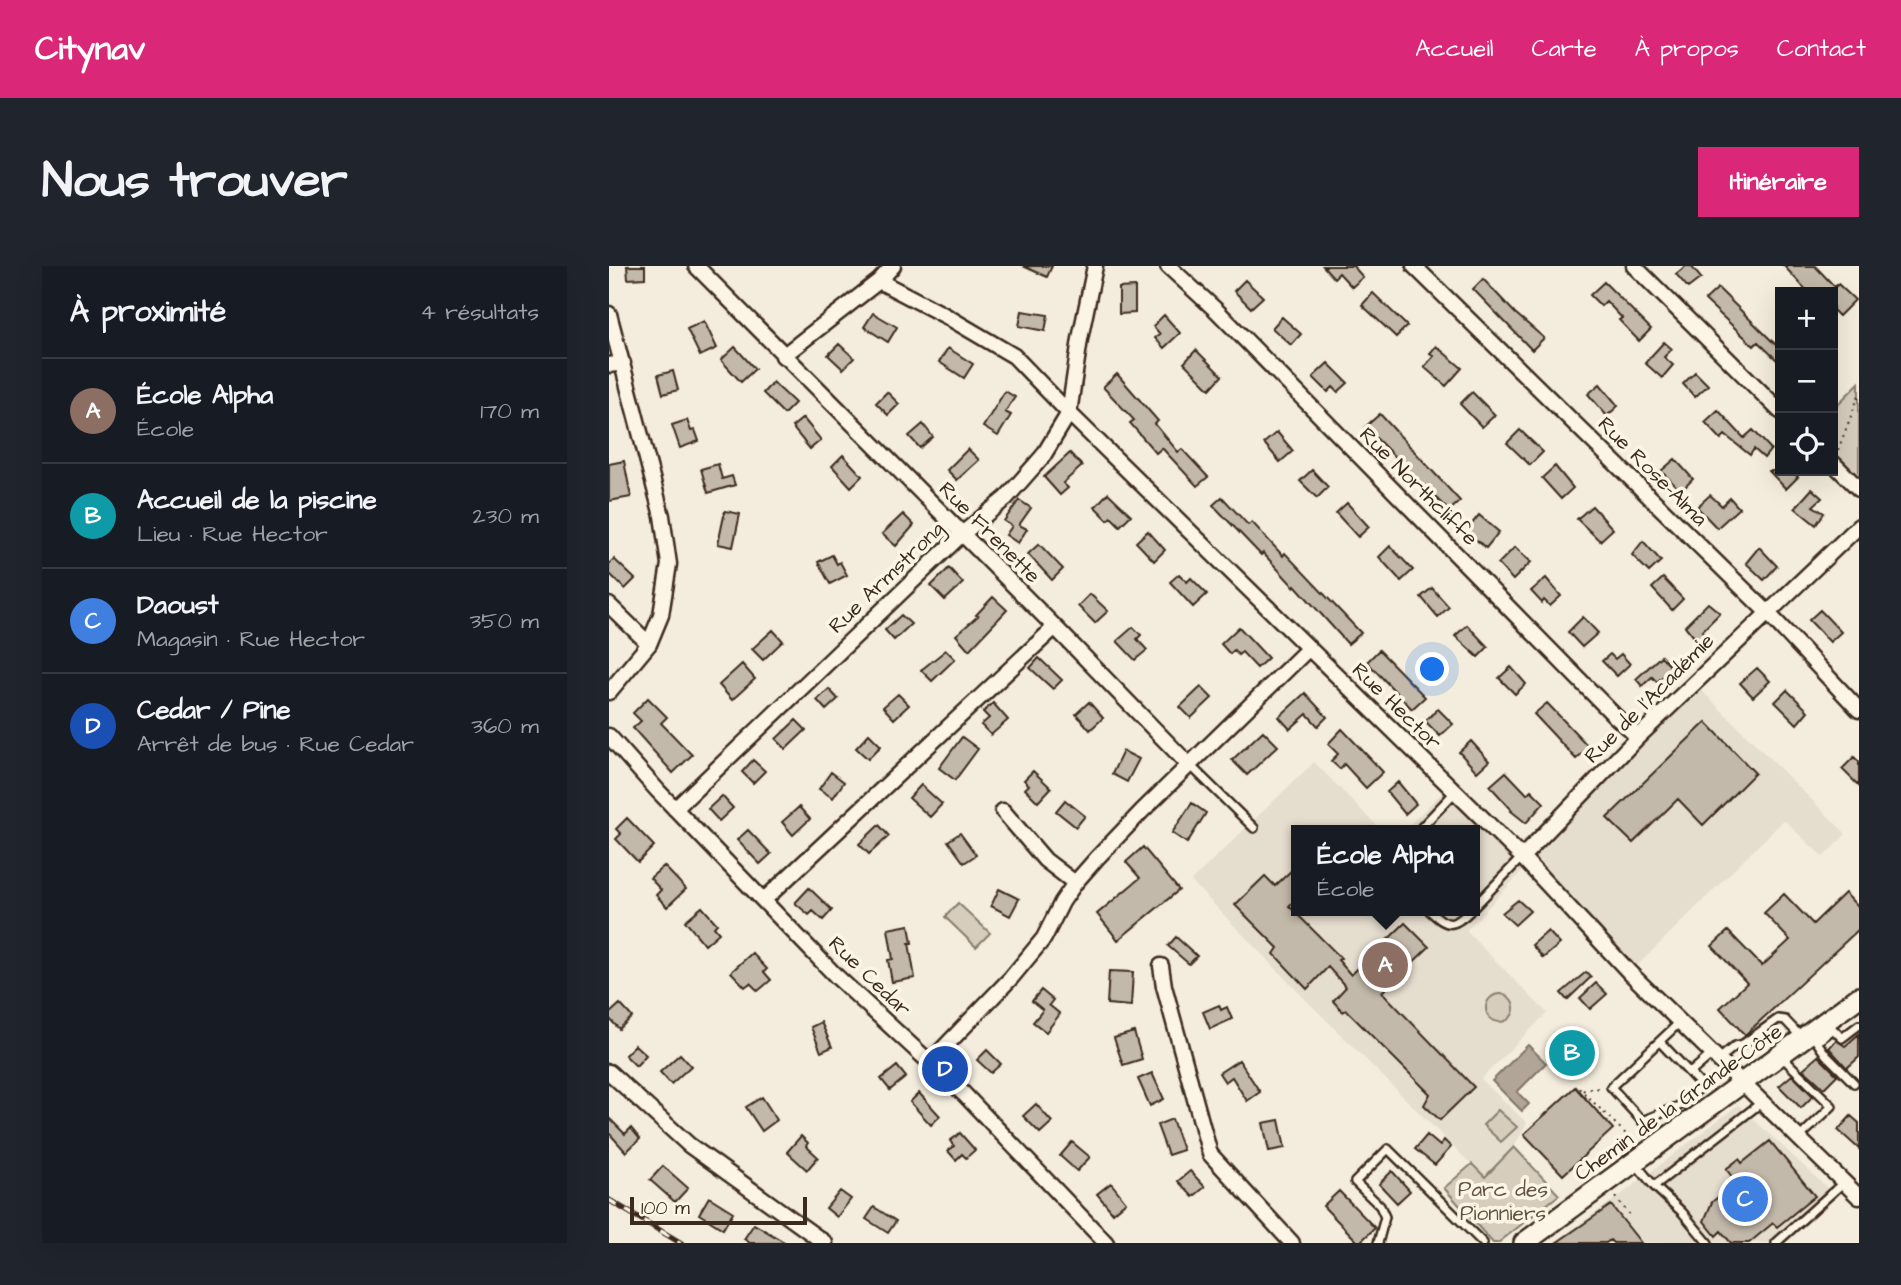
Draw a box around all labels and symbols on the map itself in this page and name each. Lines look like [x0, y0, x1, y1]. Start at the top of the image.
street label: Rue Rose-Alma [1591, 410, 1714, 533]
street label: Rue Northcliffe [1353, 421, 1484, 552]
street label: Rue Frenette [932, 475, 1047, 590]
street label: Rue Armstrong [822, 515, 952, 642]
street label: Rue de l'Académie [1578, 627, 1721, 770]
your location [1415, 652, 1449, 686]
street label: Rue Hector [1345, 656, 1448, 757]
street label: Rue Cedar [822, 930, 918, 1023]
pin: A [1362, 939, 1408, 991]
street label: Chemin de la Grande-Côte [1568, 1017, 1788, 1188]
pin: B [1549, 1027, 1595, 1079]
pin: D [922, 1043, 968, 1095]
pin: C [1722, 1173, 1768, 1225]
park label: Parc des Pionniers [1458, 1175, 1548, 1228]
scale bar [630, 1194, 807, 1226]

